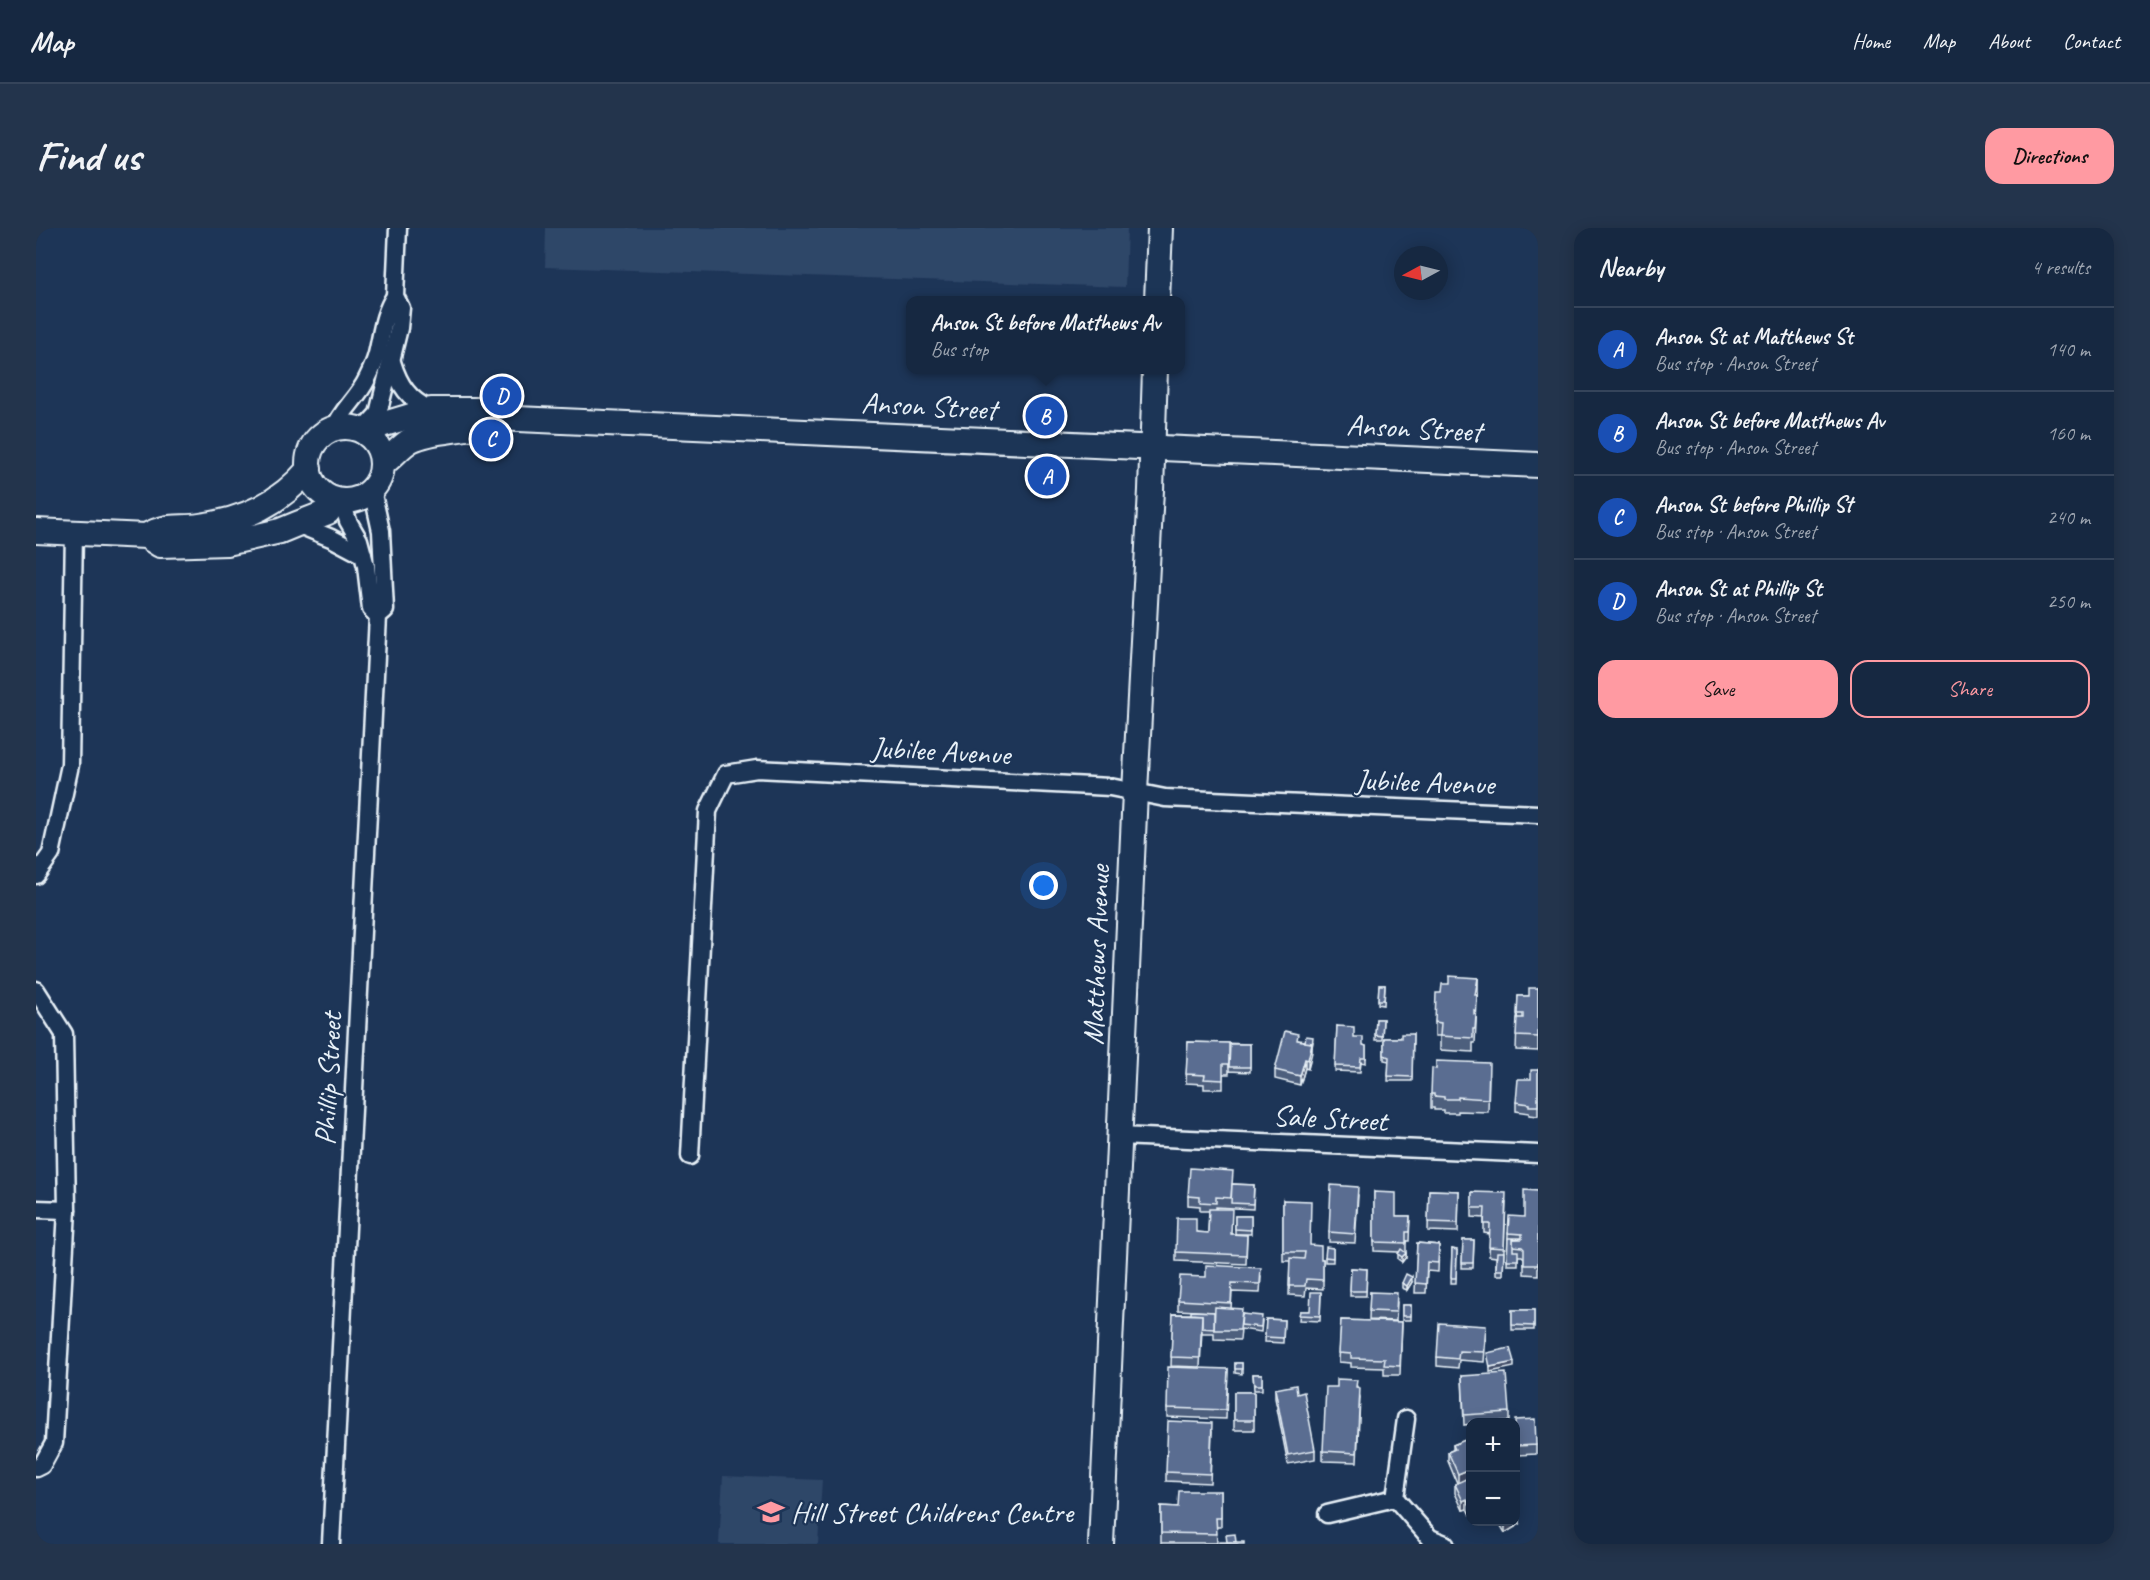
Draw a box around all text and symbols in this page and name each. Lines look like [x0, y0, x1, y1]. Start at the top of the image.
text: Map [30, 24, 73, 59]
text: Home [1852, 28, 1890, 54]
text: Map [1923, 28, 1955, 54]
text: About [1988, 28, 2030, 54]
text: Contact [2063, 28, 2120, 54]
button: Directions [1985, 128, 2114, 184]
text: Find us [36, 130, 141, 183]
north arrow [1394, 246, 1448, 300]
text: Nearby [1598, 251, 1663, 284]
text: 4 results [2031, 255, 2090, 280]
popup [906, 296, 1185, 374]
text: Anson St before Matthews Av [931, 309, 1160, 337]
text: Anson St at Matthews St [1655, 323, 1853, 351]
text: Bus stop [931, 337, 988, 362]
text: A [1612, 337, 1623, 362]
text: 140 m [2047, 337, 2090, 362]
text: Bus stop · Anson Street [1655, 351, 1816, 376]
pin: D [482, 374, 522, 418]
street label: Anson Street [861, 383, 1002, 429]
pin: B [1026, 394, 1064, 438]
street label: Anson Street [1346, 405, 1487, 451]
text: Anson St before Matthews Av [1655, 407, 1884, 435]
pin: C [472, 416, 510, 462]
text: B [1612, 421, 1623, 446]
text: 160 m [2047, 421, 2090, 446]
text: Bus stop · Anson Street [1655, 435, 1816, 460]
pin: A [1028, 454, 1066, 498]
text: Anson St before Phillip St [1655, 491, 1852, 519]
text: C [1613, 505, 1622, 530]
text: 240 m [2047, 505, 2090, 530]
text: Bus stop · Anson Street [1655, 519, 1816, 544]
text: Anson St at Phillip St [1655, 575, 1822, 603]
text: D [1612, 589, 1623, 614]
text: 250 m [2047, 589, 2090, 614]
text: Bus stop · Anson Street [1655, 603, 1816, 628]
button: Save [1598, 660, 1838, 718]
button: Share [1850, 660, 2090, 718]
street label: Jubilee Avenue [869, 728, 1014, 774]
street label: Jubilee Avenue [1353, 761, 1497, 803]
street label: Matthews Avenue [1074, 862, 1118, 1045]
your location [1029, 871, 1058, 900]
street label: Phillip Street [306, 1009, 351, 1146]
street label: Sale Street [1272, 1096, 1391, 1140]
map controls [1466, 1418, 1520, 1526]
button: + [1466, 1418, 1520, 1472]
button: − [1466, 1472, 1520, 1526]
place label: Hill Street Childrens Centre [791, 1493, 1075, 1531]
school or university icon: Hill Street Childrens Centre [756, 1497, 786, 1527]

